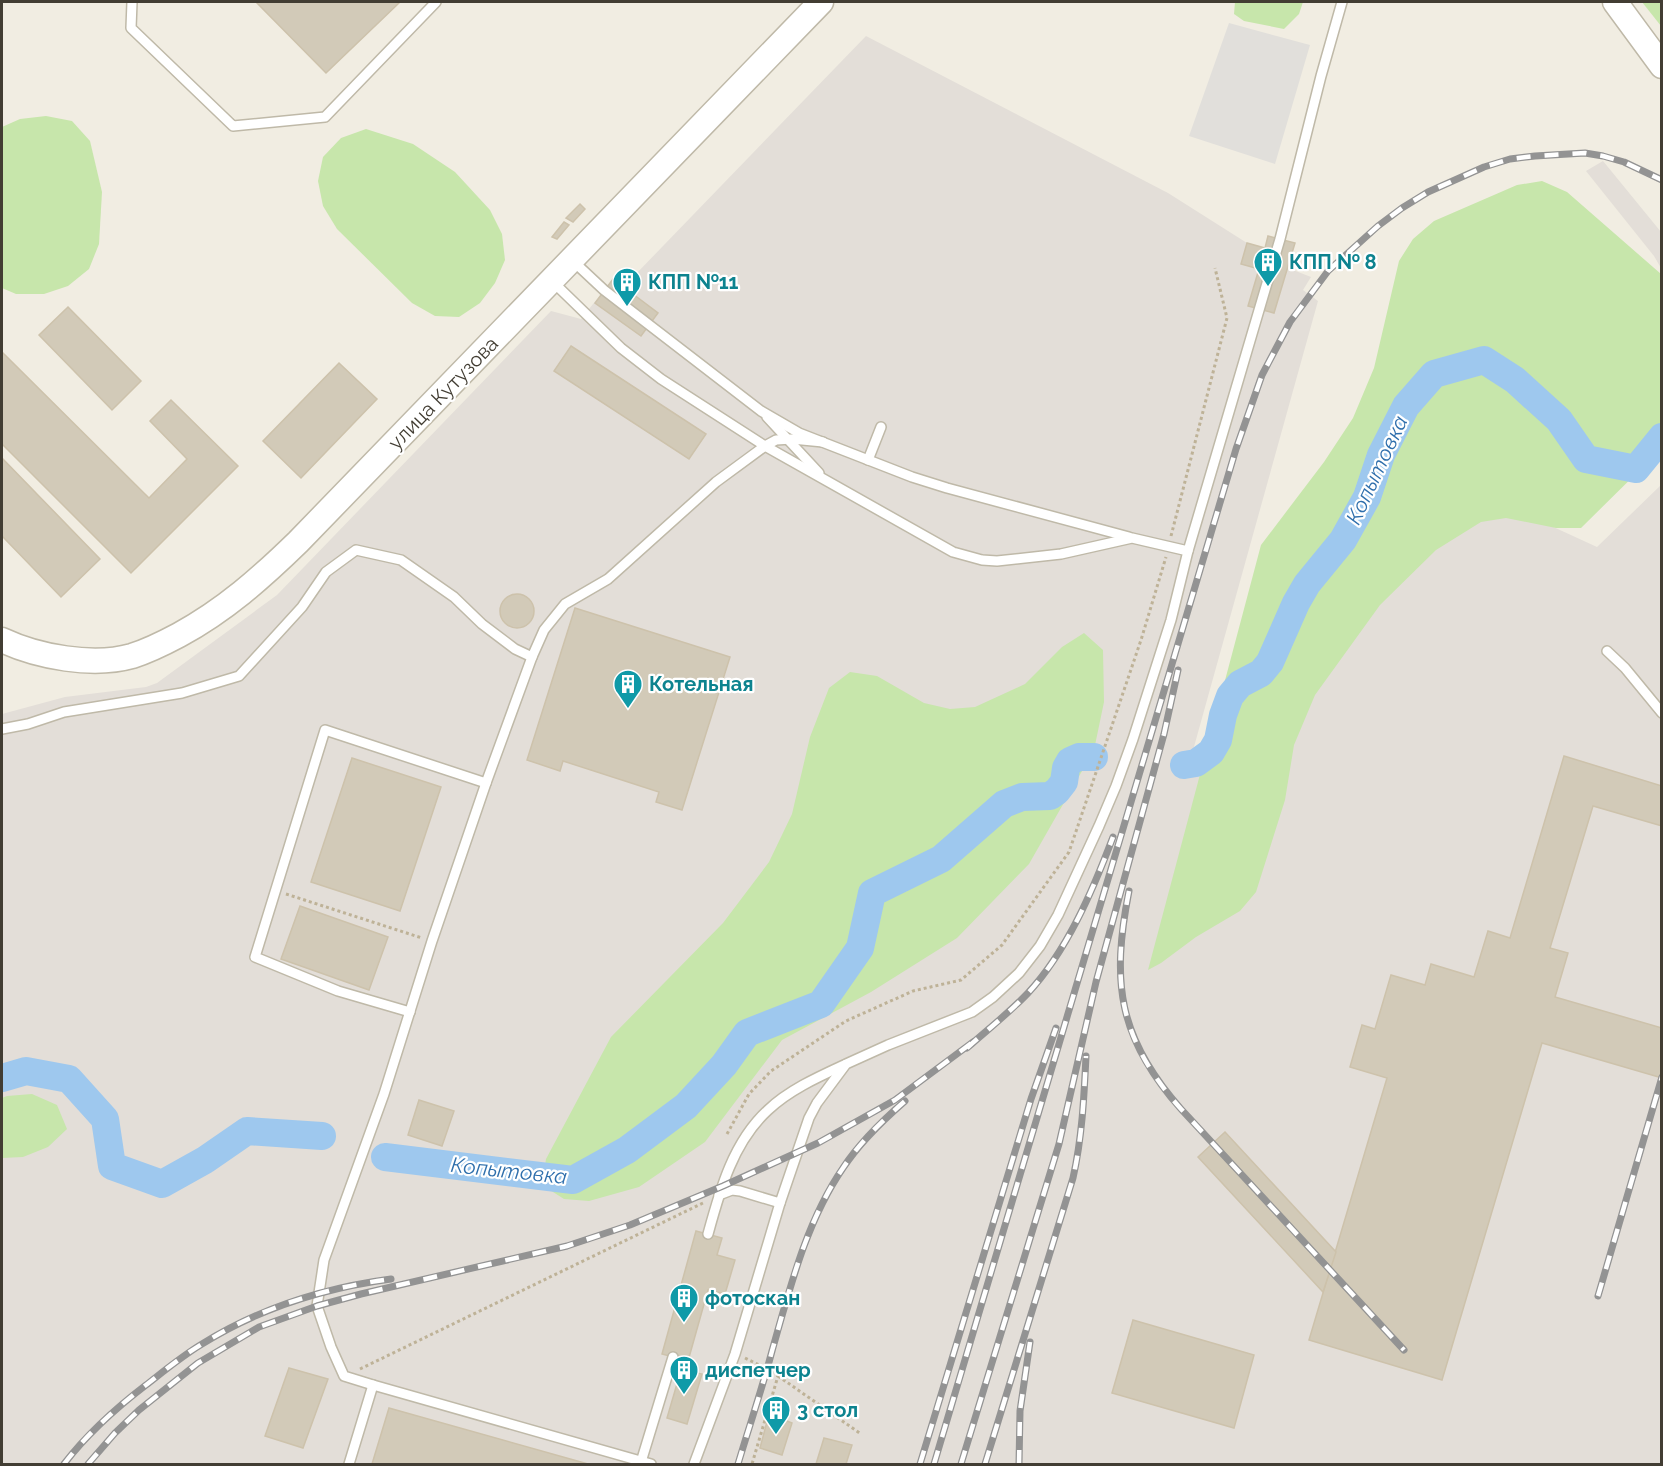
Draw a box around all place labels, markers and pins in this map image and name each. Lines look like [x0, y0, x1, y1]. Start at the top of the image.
building icon: КПП № 8 [1252, 246, 1284, 288]
place label: КПП № 8 [1289, 250, 1377, 274]
building icon: КПП №11 [611, 266, 643, 308]
place label: КПП №11 [648, 270, 739, 294]
building icon: Котельная [612, 668, 644, 710]
place label: Котельная [649, 672, 753, 696]
building icon: фотоскан [668, 1282, 700, 1324]
place label: фотоскан [705, 1286, 800, 1310]
building icon: диспетчер [668, 1354, 700, 1396]
place label: диспетчер [705, 1358, 811, 1382]
building icon: 3 стол [760, 1394, 792, 1436]
place label: 3 стол [797, 1398, 858, 1422]

